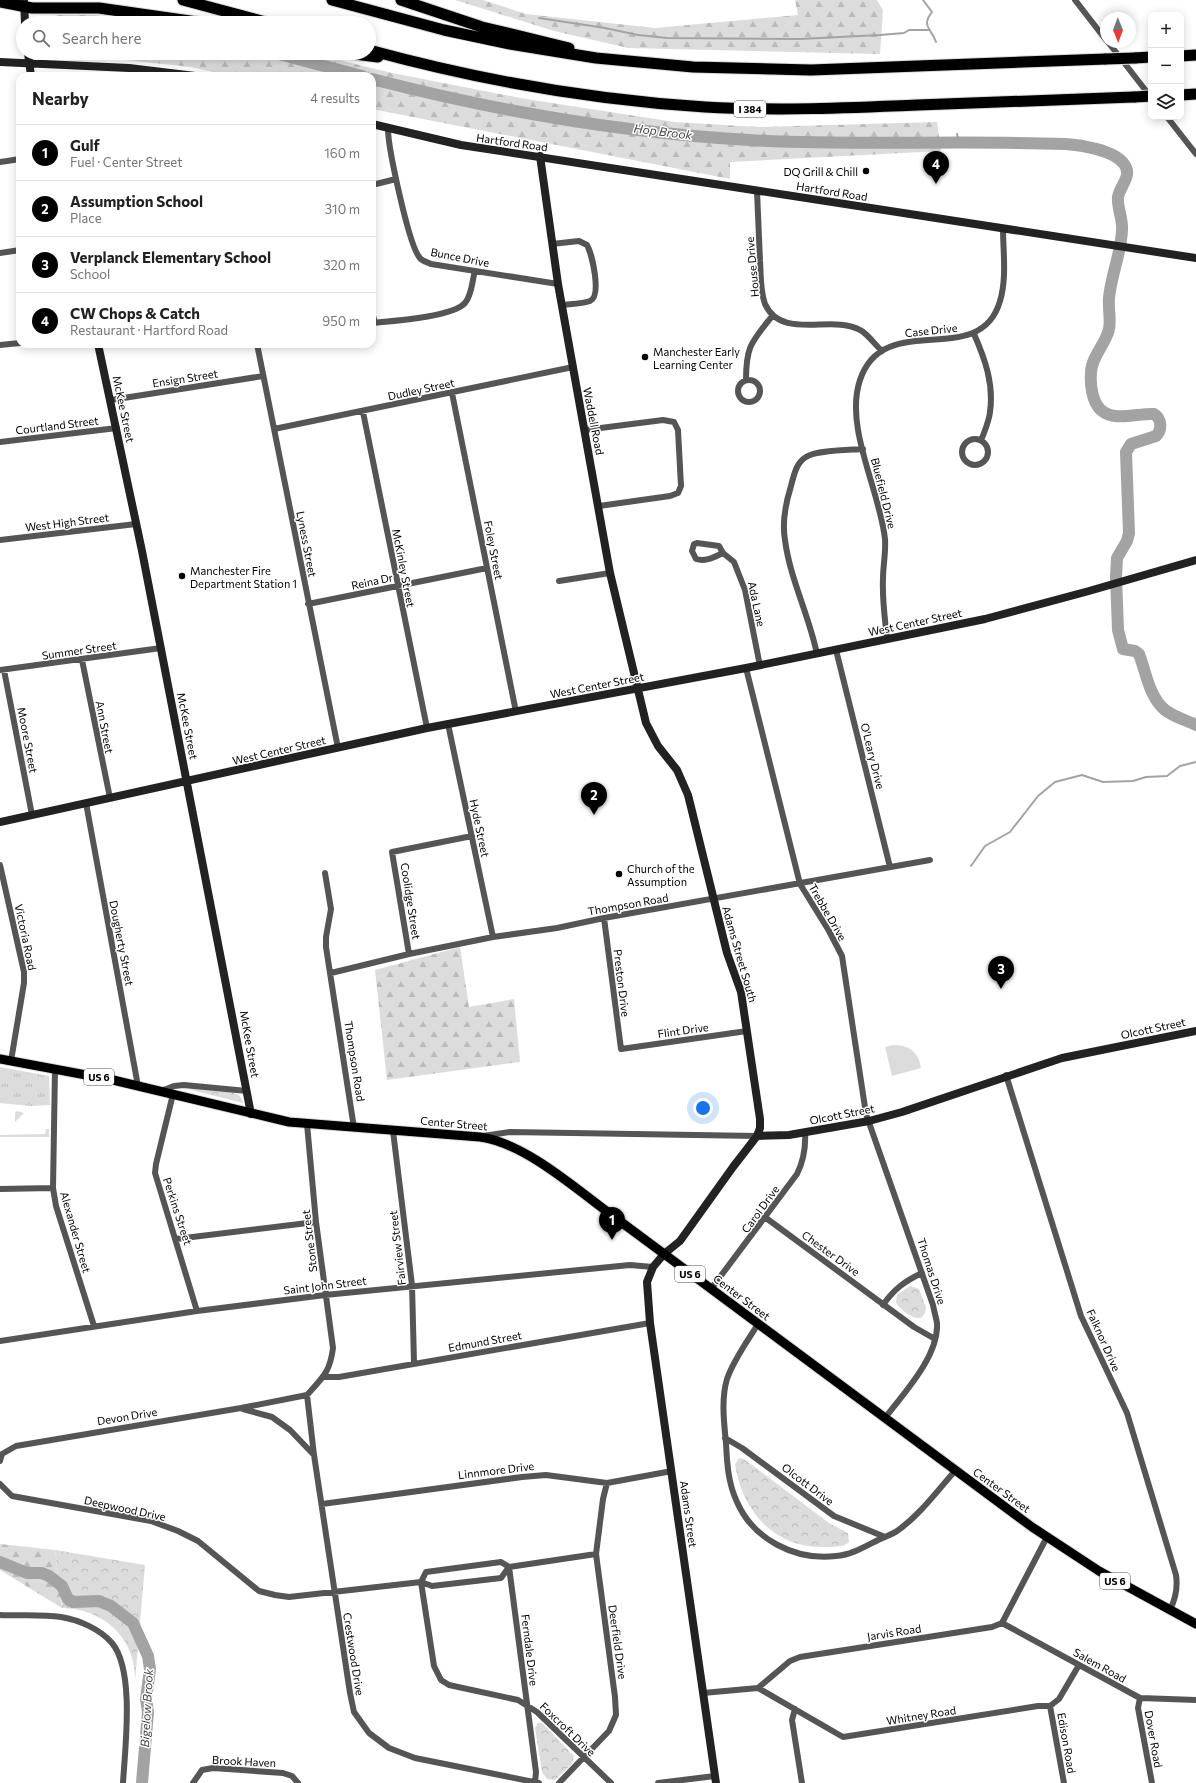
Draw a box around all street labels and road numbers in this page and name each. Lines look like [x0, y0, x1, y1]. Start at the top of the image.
road number: I 384 [734, 101, 766, 117]
street label: Hartford Road [475, 131, 549, 153]
street label: Hartford Road [795, 179, 869, 203]
street label: House Drive [743, 236, 761, 298]
street label: Bunce Drive [430, 245, 491, 269]
street label: Case Drive [904, 321, 958, 339]
street label: Ensign Street [151, 366, 219, 390]
street label: McKee Street [111, 375, 138, 444]
street label: Dudley Street [386, 375, 456, 402]
street label: Waddell Road [581, 386, 607, 456]
street label: Courtland Street [15, 413, 100, 437]
street label: Bluefield Drive [869, 456, 899, 530]
street label: West High Street [24, 510, 110, 534]
street label: Lyness Street [294, 510, 320, 579]
street label: Foley Street [482, 519, 506, 581]
street label: McKinley Street [390, 528, 418, 609]
street label: Reina Dr [350, 570, 395, 592]
street label: Ada Lane [746, 580, 768, 628]
street label: West Center Street [867, 606, 963, 638]
street label: Summer Street [41, 638, 118, 662]
street label: West Center Street [549, 669, 645, 700]
street label: McKee Street [175, 692, 201, 761]
street label: Ann Street [94, 700, 117, 755]
street label: Moore Street [15, 706, 41, 775]
street label: O'Leary Drive [858, 722, 888, 791]
street label: West Center Street [231, 733, 327, 767]
street label: Hyde Street [467, 798, 493, 859]
street label: Coolidge Street [399, 862, 424, 941]
street label: Trebbe Drive [806, 881, 850, 943]
street label: Thompson Road [587, 891, 669, 917]
street label: Dougherty Street [107, 899, 137, 987]
street label: Victoria Road [13, 903, 39, 971]
street label: Adams Street South [720, 904, 760, 1004]
street label: Preston Drive [611, 949, 633, 1018]
street label: McKee Street [238, 1010, 262, 1079]
street label: Olcott Street [1119, 1015, 1187, 1041]
street label: Thompson Road [342, 1020, 368, 1102]
street label: Flint Drive [657, 1020, 710, 1040]
road number: US 6 [84, 1069, 114, 1085]
street label: Olcott Street [808, 1101, 876, 1127]
street label: Center Street [420, 1114, 489, 1132]
street label: Perkins Street [161, 1176, 195, 1247]
street label: Carol Drive [738, 1183, 782, 1235]
street label: Alexander Street [58, 1190, 94, 1275]
street label: Stone Street [299, 1209, 319, 1273]
street label: Fairview Street [386, 1209, 408, 1286]
street label: Chester Drive [800, 1228, 862, 1278]
street label: Thomas Drive [915, 1236, 949, 1306]
road number: US 6 [675, 1266, 705, 1282]
street label: Center Street [711, 1272, 773, 1323]
street label: Saint John Street [283, 1273, 368, 1298]
street label: Falknor Drive [1085, 1307, 1124, 1373]
street label: Edmund Street [447, 1328, 523, 1354]
street label: Devon Drive [96, 1405, 158, 1427]
street label: Linnmore Drive [457, 1459, 535, 1481]
street label: Olcott Drive [780, 1460, 837, 1508]
street label: Center Street [971, 1465, 1034, 1515]
street label: Adams Street [678, 1480, 700, 1549]
street label: Deepwood Drive [83, 1493, 167, 1523]
road number: US 6 [1100, 1573, 1130, 1589]
street label: Deerfield Drive [606, 1604, 630, 1680]
street label: Crestwood Drive [341, 1612, 367, 1697]
street label: Ferndale Drive [519, 1613, 541, 1687]
street label: Jarvis Road [866, 1621, 922, 1644]
street label: Salem Road [1071, 1645, 1129, 1685]
street label: Foxcroft Drive [538, 1699, 598, 1759]
street label: Whitney Road [885, 1703, 957, 1727]
street label: Dover Road [1143, 1709, 1165, 1769]
street label: Edison Road [1055, 1712, 1079, 1774]
street label: Brook Haven [212, 1753, 276, 1769]

